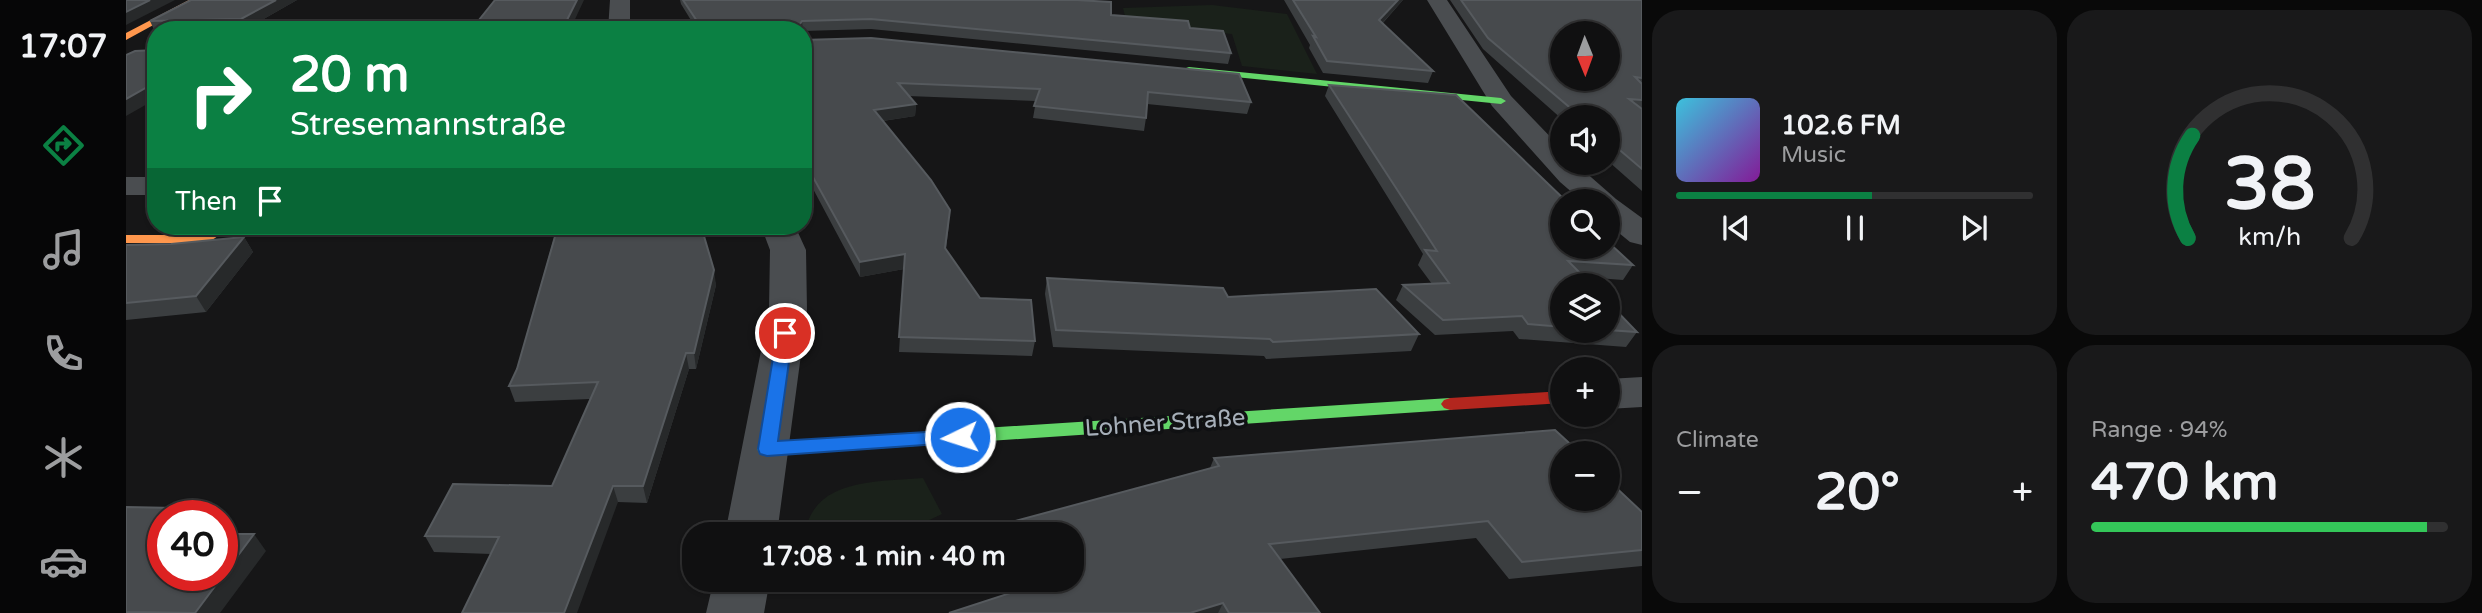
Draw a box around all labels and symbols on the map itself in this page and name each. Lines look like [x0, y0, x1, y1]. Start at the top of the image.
north arrow [1550, 21, 1620, 91]
pin [755, 303, 815, 363]
position arrow [923, 400, 997, 474]
street label: Lohner Straße [1084, 403, 1246, 443]
speed limit sign: 40 [147, 500, 238, 591]

